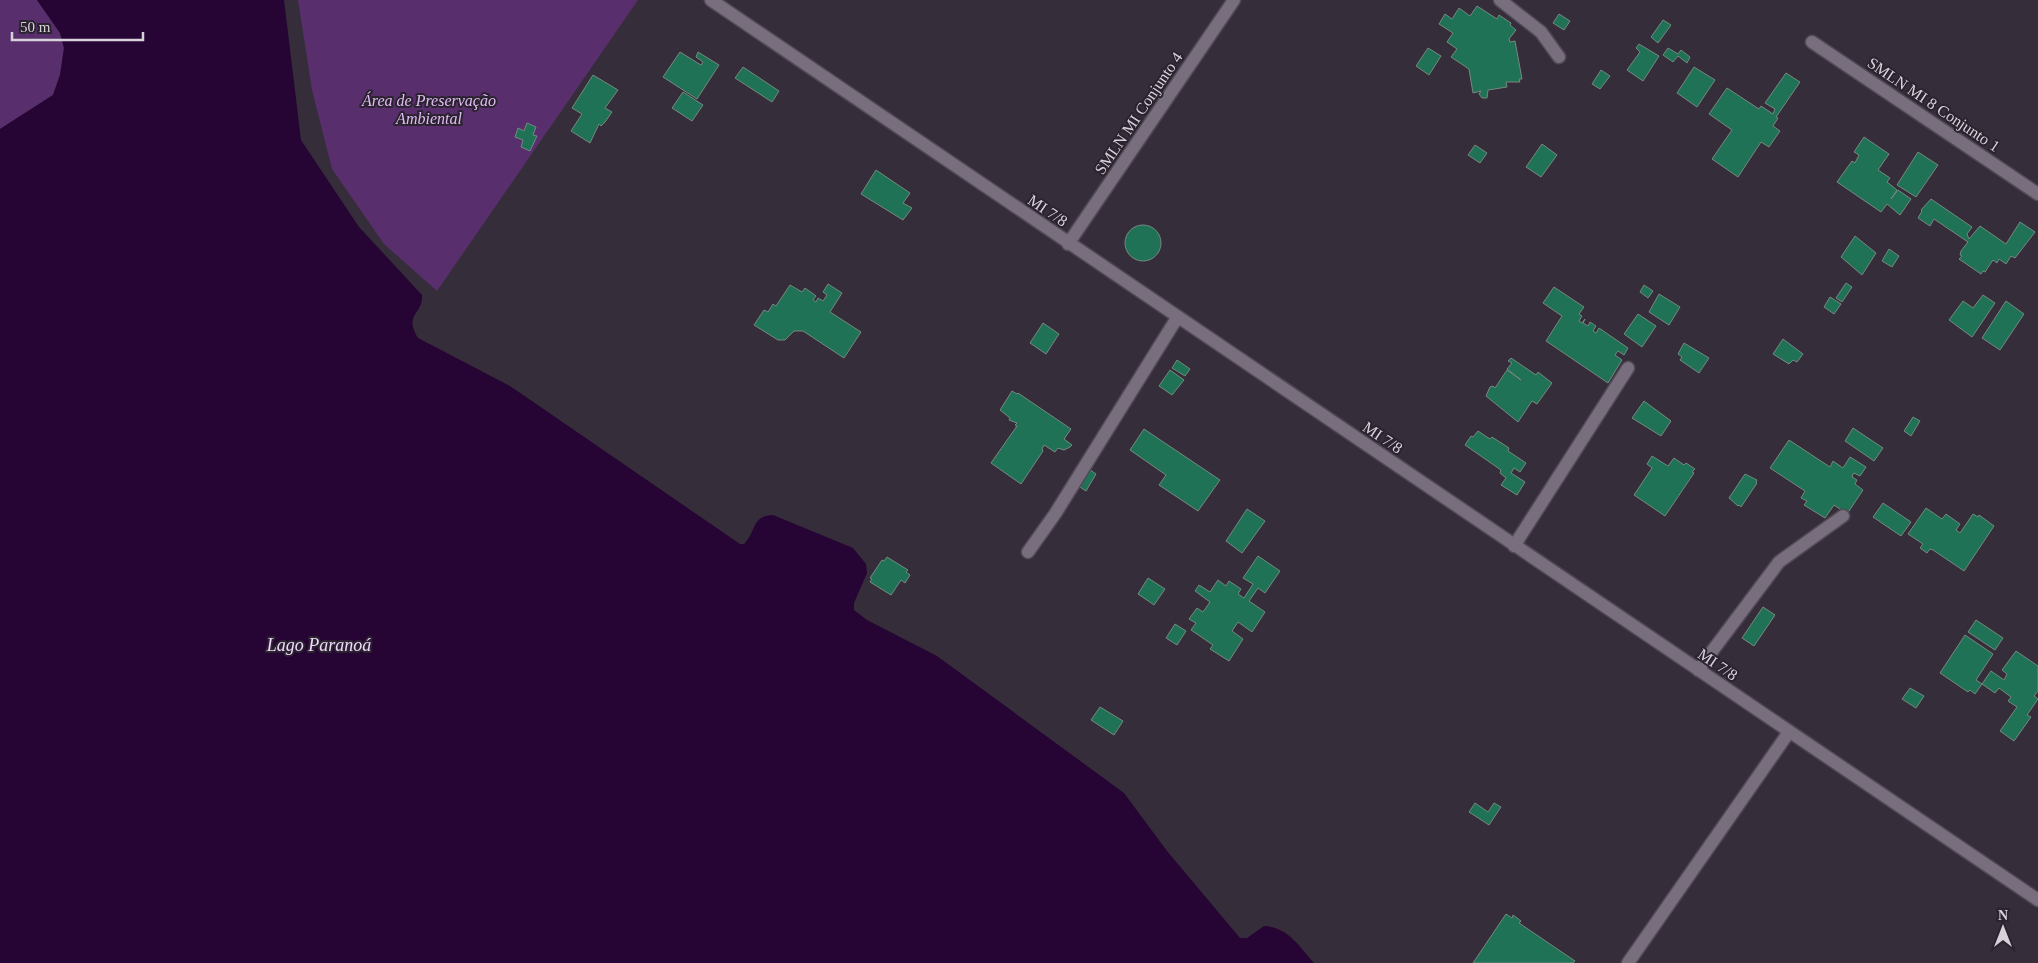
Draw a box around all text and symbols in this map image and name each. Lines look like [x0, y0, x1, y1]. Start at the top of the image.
scale bar [12, 10, 144, 42]
text: 50 m [20, 19, 51, 35]
street label: SMLN MI Conjunto 4 [1091, 49, 1186, 178]
street label: SMLN MI 8 Conjunto 1 [1864, 54, 2003, 156]
park label: Área de Preservação Ambiental [361, 91, 496, 127]
street label: MI 7/8 [1025, 191, 1071, 230]
street label: MI 7/8 [1360, 418, 1406, 457]
water label: Lago Paranoá [266, 635, 371, 655]
street label: MI 7/8 [1695, 645, 1741, 684]
north arrow [1978, 903, 2028, 953]
text: N [1998, 908, 2008, 923]

